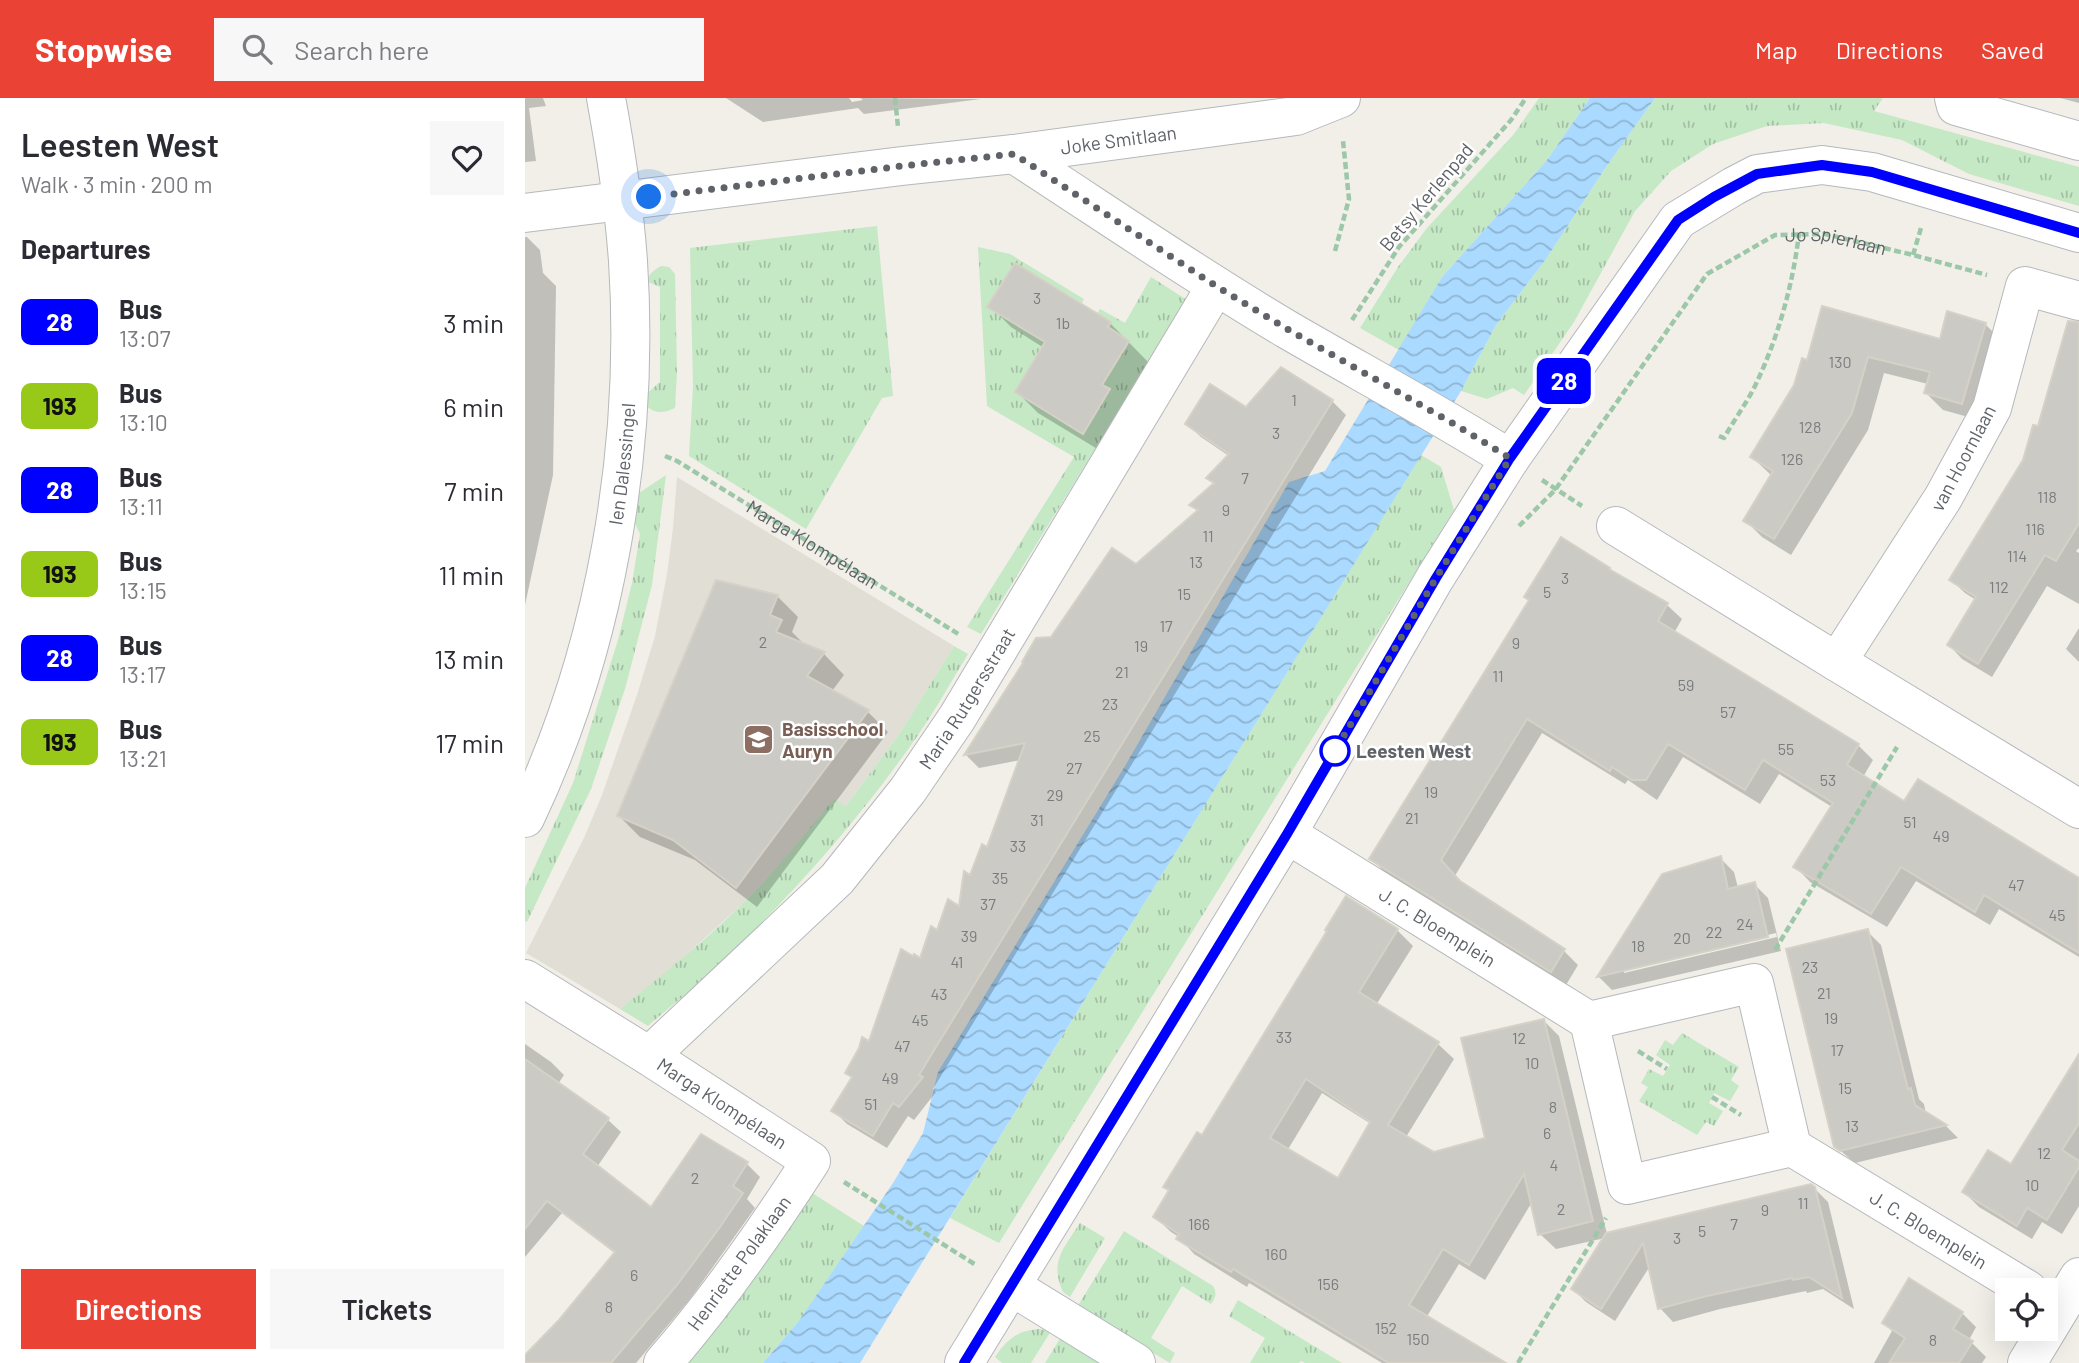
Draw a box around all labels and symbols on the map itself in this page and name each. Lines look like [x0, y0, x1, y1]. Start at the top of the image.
street label: Joke Smitlaan [1059, 120, 1178, 159]
street label: Betsy Kerlenpad [1374, 138, 1477, 255]
your location [631, 179, 666, 214]
street label: Jo Spierlaan [1785, 222, 1889, 259]
house number: 3 [1033, 288, 1041, 307]
house number: 1b [1056, 313, 1070, 332]
house number: 130 [1829, 352, 1851, 371]
line badge: 28 [1532, 358, 1595, 404]
house number: 1 [1291, 390, 1297, 409]
street label: van Hoornlaan [1925, 401, 2000, 515]
street label: Ien Dalessingel [603, 402, 639, 527]
house number: 128 [1799, 417, 1821, 436]
house number: 3 [1272, 423, 1280, 442]
house number: 126 [1781, 449, 1803, 468]
house number: 7 [1241, 468, 1249, 487]
house number: 118 [2037, 487, 2057, 506]
street label: Marga Klompélaan [743, 495, 883, 593]
house number: 9 [1222, 500, 1230, 519]
house number: 116 [2025, 519, 2045, 538]
house number: 11 [1202, 526, 1214, 545]
house number: 114 [2007, 546, 2027, 565]
house number: 13 [1189, 552, 1203, 571]
house number: 3 [1561, 568, 1569, 587]
house number: 112 [1989, 577, 2009, 596]
house number: 5 [1543, 582, 1551, 601]
house number: 15 [1177, 584, 1191, 603]
house number: 17 [1159, 616, 1173, 635]
street label: Maria Rutgersstraat [914, 623, 1019, 773]
house number: 2 [759, 632, 767, 651]
house number: 9 [1512, 633, 1520, 652]
house number: 19 [1134, 636, 1148, 655]
house number: 21 [1115, 662, 1129, 681]
house number: 11 [1492, 666, 1504, 685]
house number: 59 [1678, 675, 1694, 694]
house number: 23 [1102, 694, 1118, 713]
house number: 57 [1720, 702, 1736, 721]
place label: Basisschool Auryn [782, 717, 883, 762]
school or university icon: Basisschool Auryn [742, 723, 776, 757]
house number: 25 [1084, 726, 1100, 745]
marker: Leesten West [1320, 736, 1350, 766]
place label: Leesten West [1356, 739, 1471, 762]
house number: 55 [1778, 739, 1794, 758]
house number: 27 [1066, 758, 1082, 777]
house number: 53 [1820, 770, 1836, 789]
house number: 19 [1424, 782, 1438, 801]
house number: 29 [1047, 785, 1063, 804]
house number: 21 [1405, 808, 1419, 827]
house number: 31 [1030, 810, 1044, 829]
house number: 51 [1903, 812, 1917, 831]
house number: 49 [1932, 826, 1950, 845]
house number: 33 [1010, 836, 1026, 855]
house number: 35 [992, 868, 1008, 887]
house number: 47 [2008, 875, 2024, 894]
street label: J. C. Bloemplein [1375, 882, 1500, 972]
house number: 37 [980, 894, 996, 913]
house number: 45 [2048, 905, 2066, 924]
house number: 24 [1736, 914, 1754, 933]
house number: 22 [1705, 922, 1723, 941]
house number: 39 [961, 926, 977, 945]
house number: 20 [1673, 928, 1691, 947]
house number: 18 [1631, 936, 1645, 955]
house number: 41 [951, 952, 963, 971]
house number: 23 [1802, 957, 1818, 976]
house number: 21 [1817, 983, 1831, 1002]
house number: 43 [930, 984, 948, 1003]
house number: 19 [1824, 1008, 1838, 1027]
house number: 45 [911, 1010, 929, 1029]
house number: 33 [1276, 1027, 1292, 1046]
house number: 12 [1512, 1028, 1526, 1047]
house number: 47 [894, 1036, 910, 1055]
house number: 17 [1830, 1040, 1844, 1059]
street label: Marga Klompélaan [653, 1052, 792, 1153]
house number: 10 [1525, 1053, 1539, 1072]
house number: 49 [881, 1068, 899, 1087]
house number: 15 [1838, 1078, 1852, 1097]
house number: 51 [864, 1094, 878, 1113]
house number: 8 [1549, 1097, 1557, 1116]
house number: 13 [1845, 1116, 1859, 1135]
house number: 6 [1543, 1123, 1551, 1142]
house number: 12 [2037, 1143, 2051, 1162]
house number: 4 [1550, 1155, 1558, 1174]
house number: 2 [691, 1168, 699, 1187]
house number: 10 [2025, 1175, 2039, 1194]
street label: J. C. Bloemplein [1866, 1185, 1992, 1274]
street label: Henriette Polaklaan [682, 1191, 795, 1335]
house number: 11 [1797, 1193, 1809, 1212]
house number: 2 [1557, 1199, 1565, 1218]
house number: 9 [1761, 1200, 1769, 1219]
house number: 166 [1188, 1214, 1210, 1233]
house number: 7 [1730, 1214, 1738, 1233]
house number: 5 [1698, 1221, 1706, 1240]
house number: 3 [1673, 1228, 1681, 1247]
house number: 160 [1265, 1244, 1287, 1263]
house number: 6 [630, 1265, 638, 1284]
house number: 156 [1317, 1274, 1339, 1293]
house number: 8 [605, 1297, 613, 1316]
house number: 152 [1375, 1318, 1397, 1337]
house number: 150 [1407, 1329, 1429, 1348]
house number: 8 [1929, 1330, 1937, 1349]

